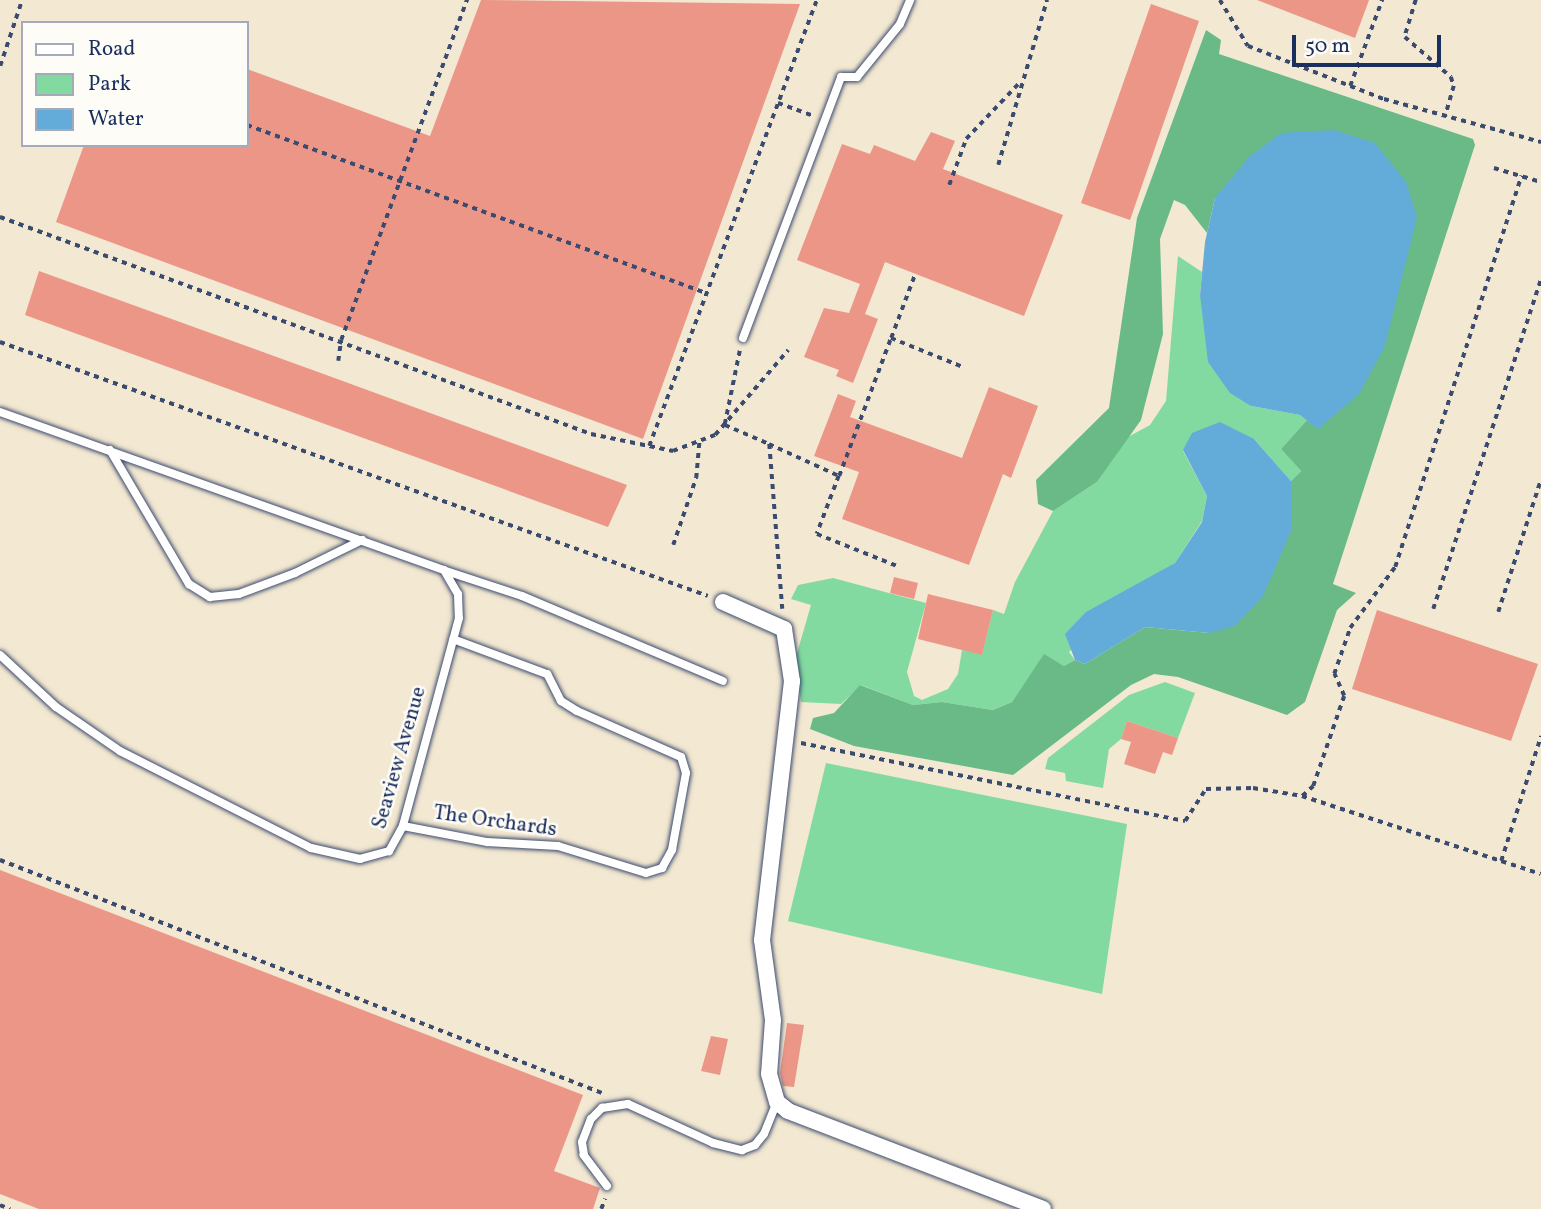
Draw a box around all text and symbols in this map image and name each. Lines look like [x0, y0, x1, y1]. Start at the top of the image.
legend [21, 21, 248, 147]
scale bar [1296, 21, 1445, 65]
text: 50 m [1305, 32, 1350, 61]
text: Road [88, 35, 135, 64]
text: Park [88, 70, 131, 99]
text: Water [88, 105, 144, 134]
street label: Seaview Avenue [368, 684, 432, 832]
street label: The Orchards [432, 801, 558, 843]

